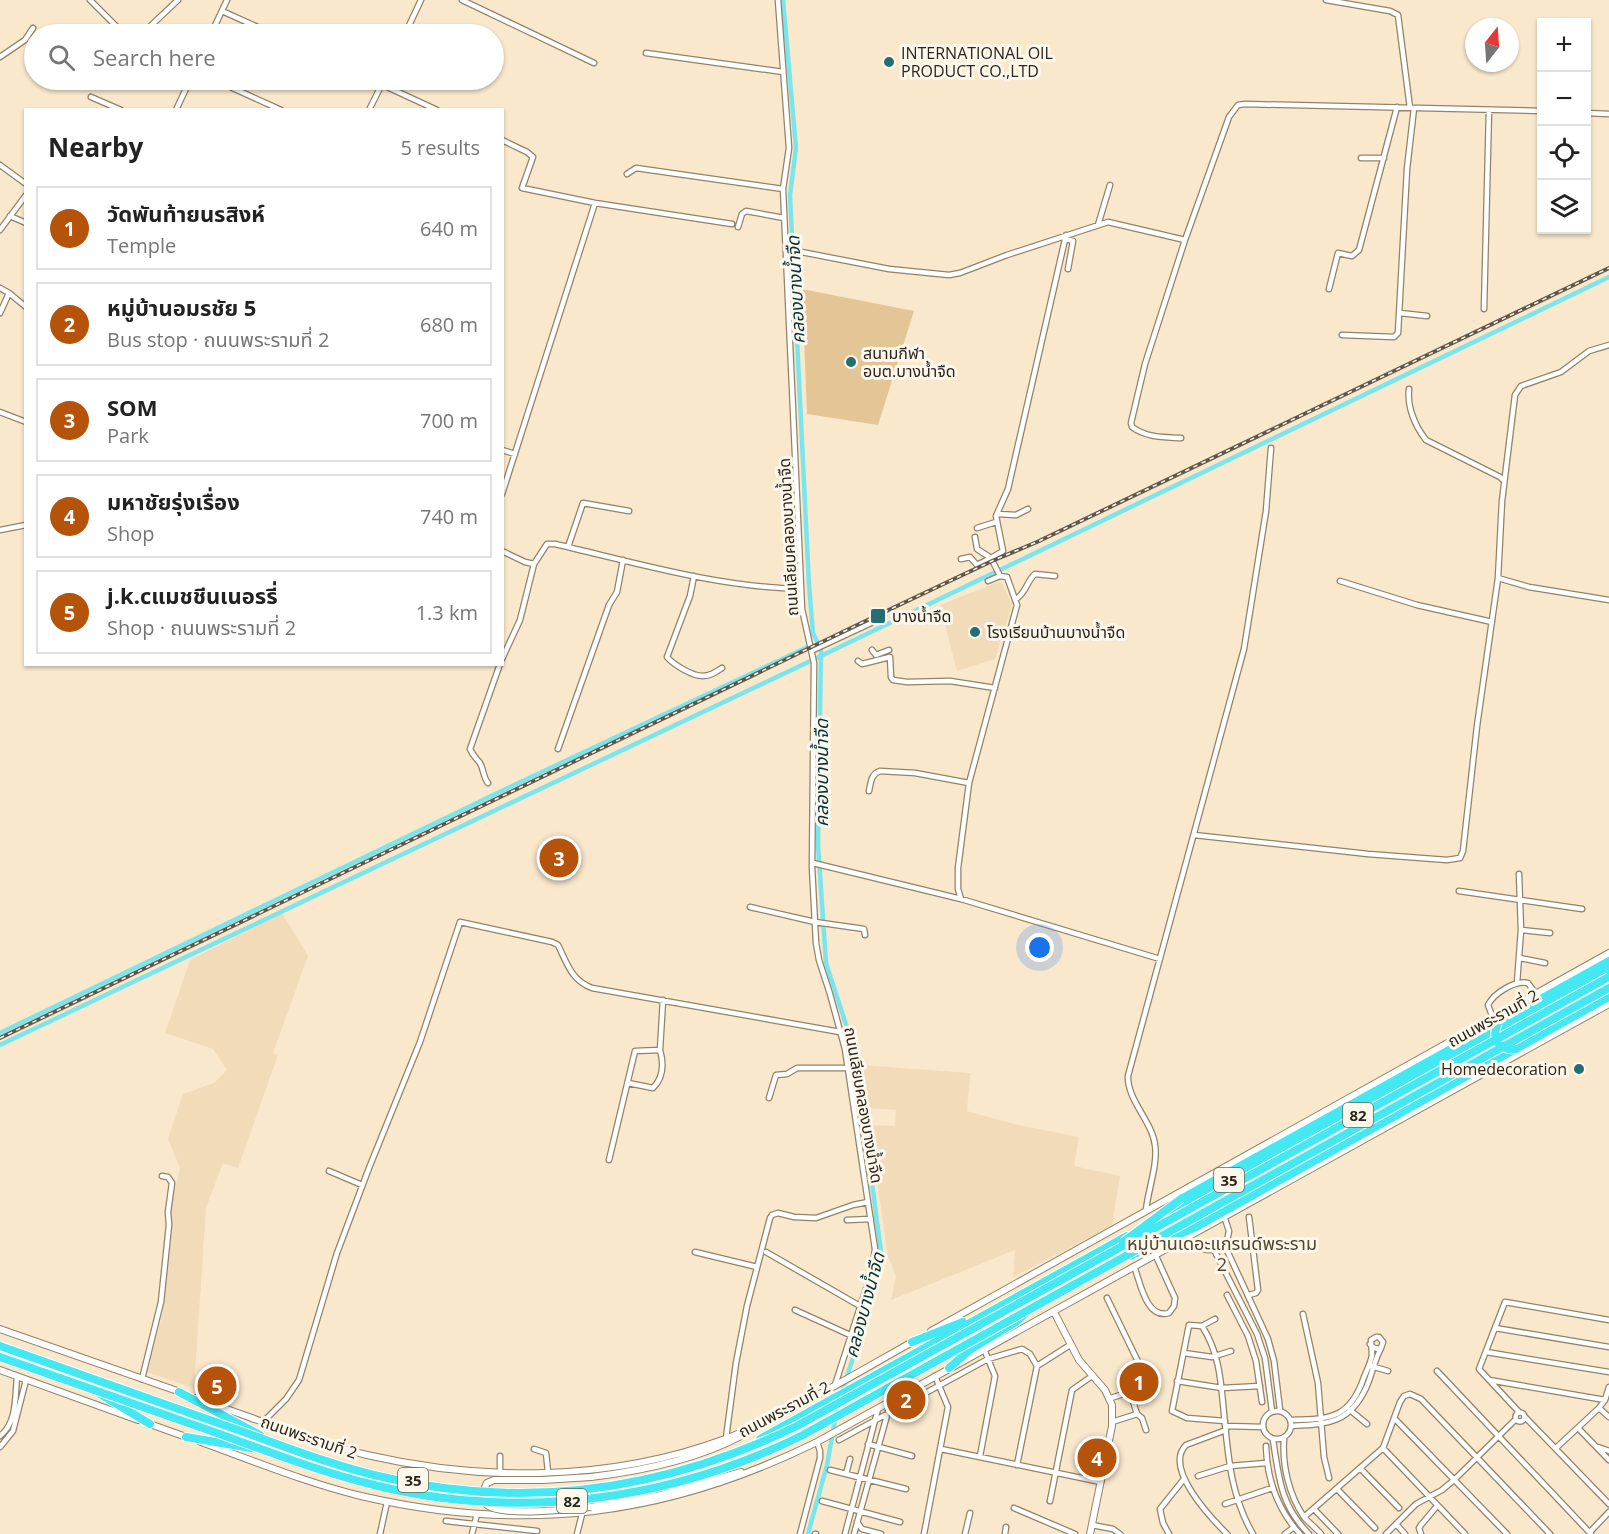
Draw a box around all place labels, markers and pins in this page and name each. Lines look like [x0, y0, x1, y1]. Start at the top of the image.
place label: INTERNATIONAL OIL PRODUCT CO.,LTD [901, 42, 1053, 82]
marker: INTERNATIONAL OIL PRODUCT CO.,LTD [882, 55, 896, 69]
place label: สนามกีฬา อบต.บางน้ำจืด [863, 342, 956, 382]
marker: สนามกีฬา อบต.บางน้ำจืด [844, 355, 858, 369]
place label: บางน้ำจืด [892, 605, 951, 627]
marker: บางน้ำจืด [869, 607, 887, 625]
place label: โรงเรียนบ้านบางนํ้าจืด [987, 621, 1125, 643]
marker: โรงเรียนบ้านบางนํ้าจืด [968, 625, 982, 639]
pin: 3 [540, 836, 578, 880]
place label: Homedecoration [1441, 1058, 1567, 1080]
marker: Homedecoration [1572, 1062, 1586, 1076]
pin: 1 [1120, 1360, 1158, 1404]
pin: 5 [198, 1364, 236, 1408]
pin: 2 [886, 1378, 926, 1422]
pin: 4 [1078, 1436, 1116, 1480]

